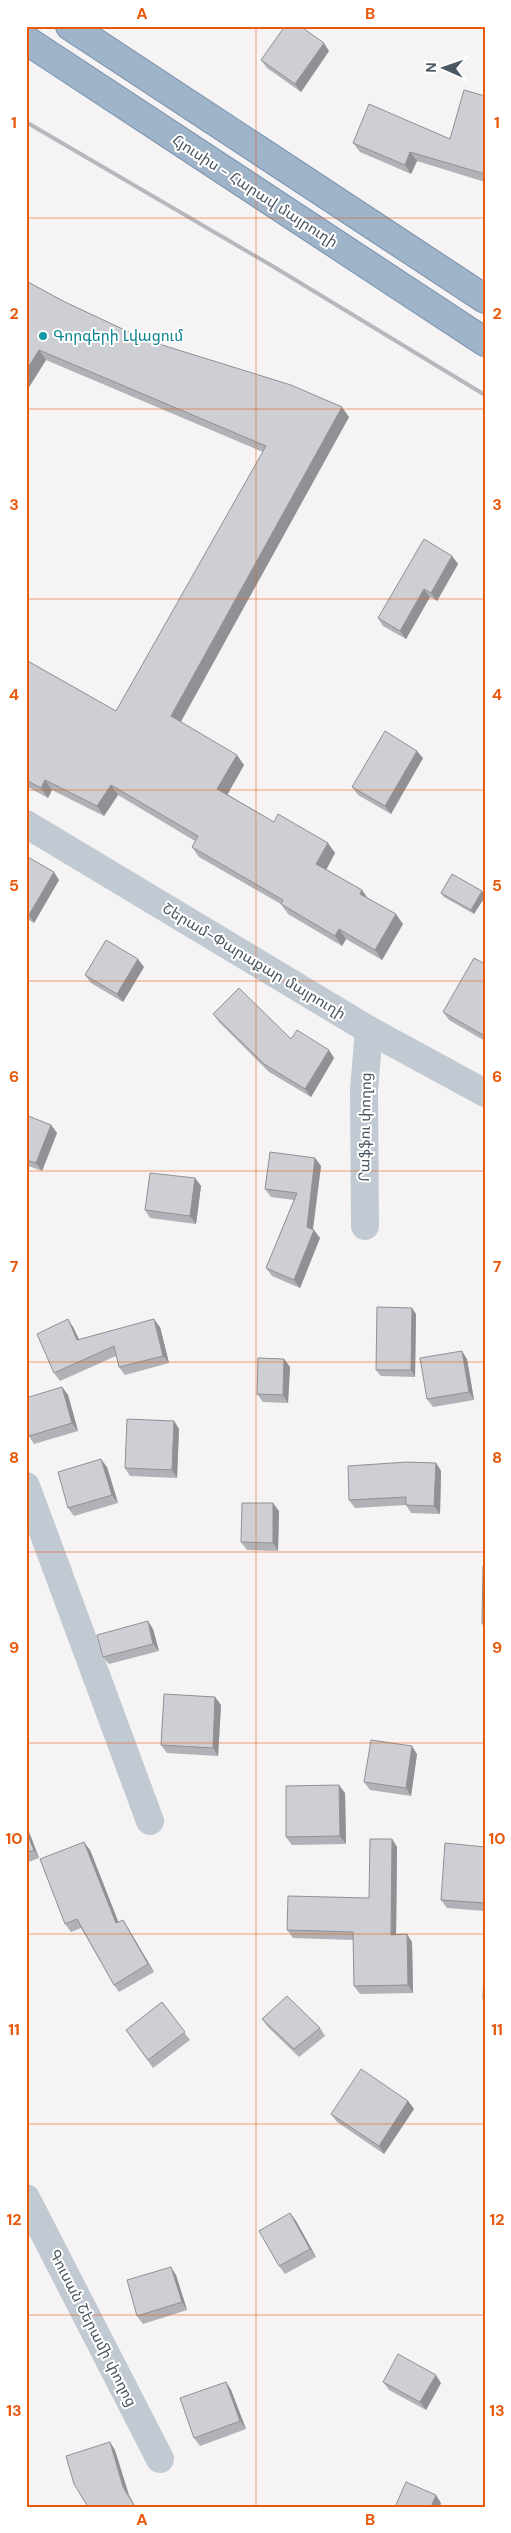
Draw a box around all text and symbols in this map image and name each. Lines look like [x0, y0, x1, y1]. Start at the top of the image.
text: A [136, 3, 148, 24]
text: B [365, 3, 375, 24]
north arrow [418, 42, 468, 92]
text: N [422, 62, 440, 73]
text: 1 [11, 112, 17, 133]
text: 1 [494, 112, 500, 133]
street label: Հյուսիս - Հարավ մայրուղի [168, 130, 342, 252]
text: 2 [9, 303, 19, 324]
text: 2 [492, 303, 502, 324]
place label: Գորգերի Լվացում [53, 326, 183, 346]
marker: Գորգերի Լվացում [37, 330, 49, 342]
text: 3 [9, 494, 19, 515]
text: 3 [492, 494, 502, 515]
text: 4 [9, 684, 19, 705]
text: 4 [492, 684, 502, 705]
text: 5 [9, 875, 19, 896]
text: 5 [492, 875, 502, 896]
street label: Շերամ-Փարաքար մայրուղի [159, 898, 349, 1024]
text: 6 [9, 1066, 19, 1087]
text: 6 [492, 1066, 502, 1087]
street label: Րաֆֆու փողոց [354, 1072, 376, 1182]
text: 7 [10, 1256, 19, 1277]
text: 7 [493, 1256, 502, 1277]
text: 8 [9, 1447, 19, 1468]
text: 8 [492, 1447, 502, 1468]
text: 9 [9, 1637, 19, 1658]
text: 9 [492, 1637, 502, 1658]
text: 10 [5, 1828, 23, 1849]
text: 10 [488, 1828, 506, 1849]
text: 11 [8, 2019, 20, 2040]
text: 11 [491, 2019, 503, 2040]
text: 12 [6, 2209, 22, 2230]
text: 12 [489, 2209, 505, 2230]
street label: Գուսան Շերամի փողոց [45, 2246, 141, 2410]
text: 13 [6, 2400, 22, 2421]
text: 13 [489, 2400, 505, 2421]
text: A [136, 2509, 148, 2530]
text: B [365, 2509, 375, 2530]

